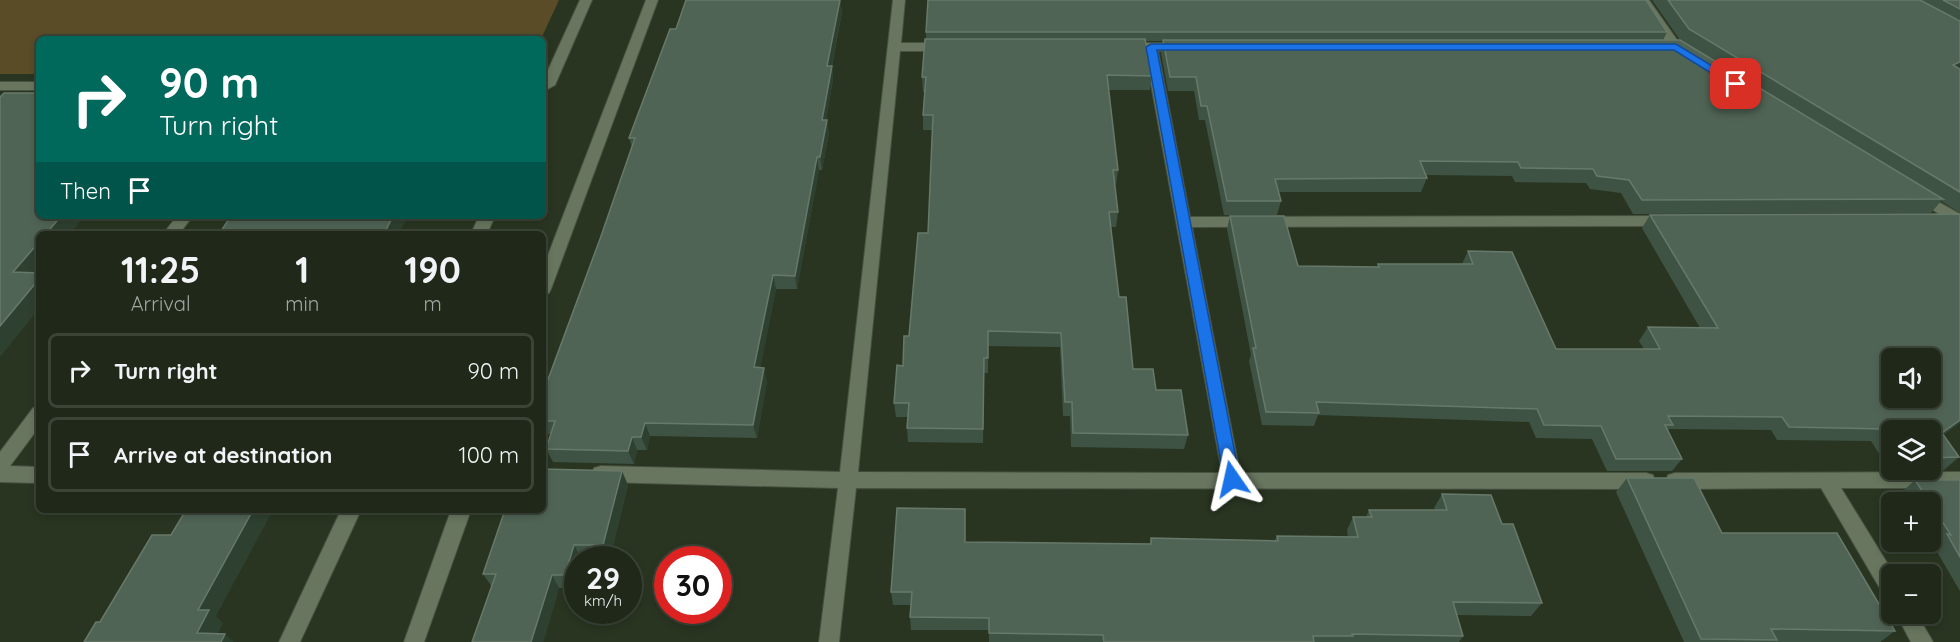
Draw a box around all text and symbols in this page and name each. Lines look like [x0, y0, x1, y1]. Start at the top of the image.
text: 90 m [159, 56, 259, 109]
pin [1710, 58, 1761, 109]
icon: right [60, 60, 138, 138]
icon: arrive [1719, 67, 1752, 100]
text: Turn right [159, 108, 278, 142]
icon: arrive [123, 174, 156, 207]
text: Then [60, 177, 111, 205]
text: 11:25 [121, 247, 200, 292]
text: 1 [295, 247, 309, 292]
text: 190 [404, 247, 461, 292]
text: Arrival [131, 291, 191, 316]
text: min [285, 291, 319, 316]
text: m [424, 291, 442, 316]
map controls [1881, 348, 1941, 624]
button: sound [1881, 348, 1941, 408]
icon: right [63, 354, 96, 387]
text: Turn right [114, 357, 218, 385]
text: 90 m [468, 357, 519, 385]
button: layers [1881, 420, 1941, 480]
icon: arrive [63, 438, 96, 471]
text: Arrive at destination [114, 441, 332, 469]
text: 100 m [459, 441, 519, 469]
position arrow [1200, 447, 1264, 511]
button: + [1881, 492, 1941, 552]
speed limit sign: 30 [654, 546, 732, 624]
text: 29 [586, 559, 620, 597]
button: − [1881, 564, 1941, 624]
text: km/h [584, 591, 622, 610]

